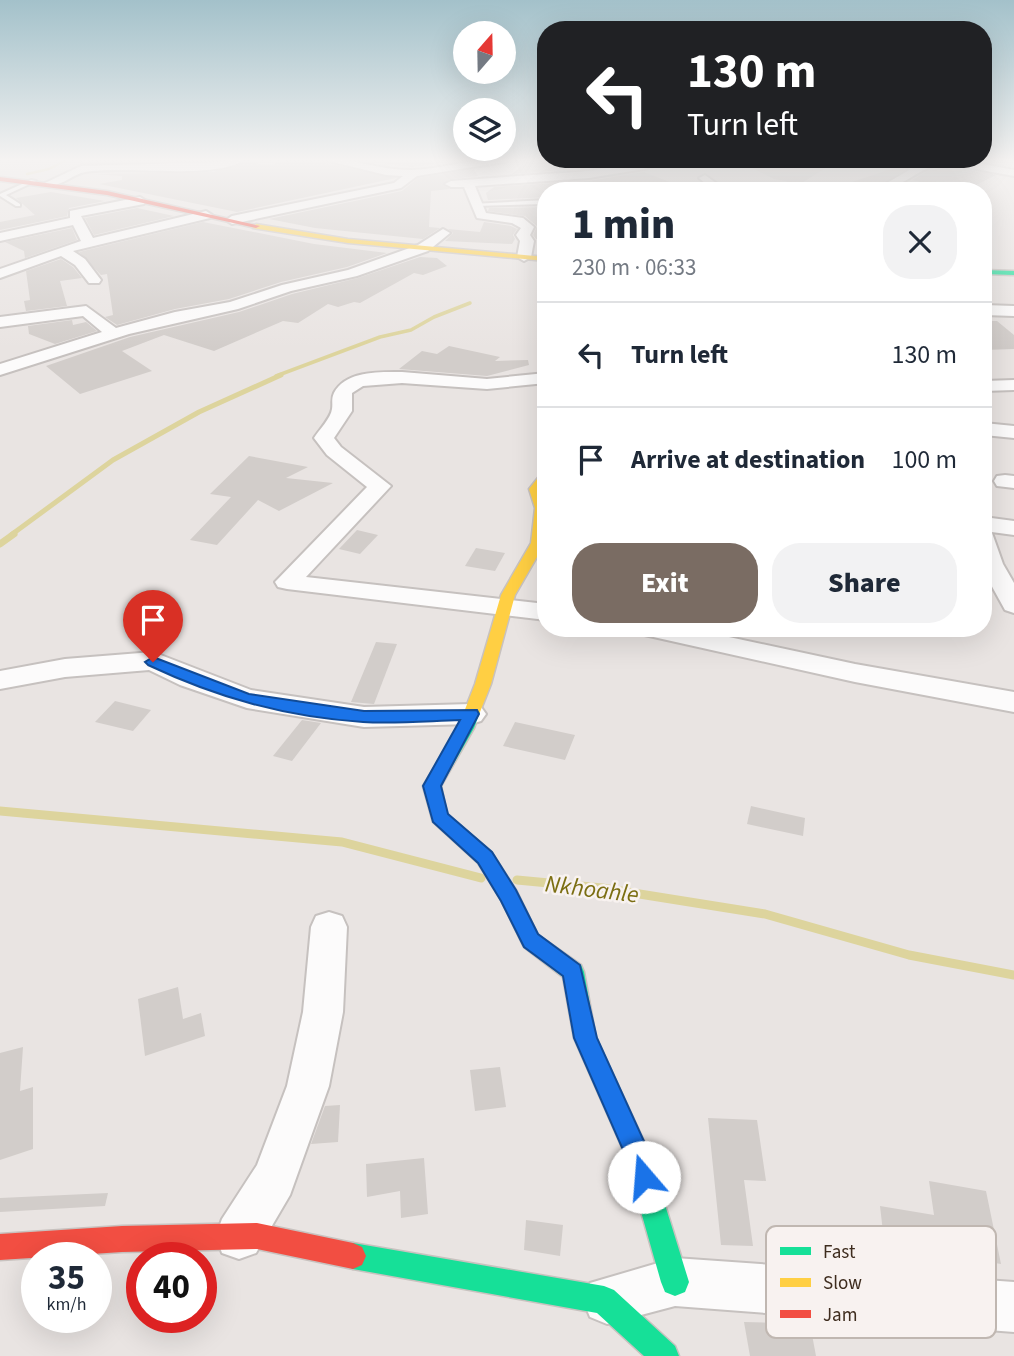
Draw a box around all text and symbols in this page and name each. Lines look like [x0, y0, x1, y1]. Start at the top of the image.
north arrow [453, 21, 516, 84]
map controls [453, 21, 516, 161]
text: 130 m [687, 37, 816, 107]
icon: left [572, 49, 663, 140]
button: layers [453, 98, 516, 161]
text: Turn left [687, 102, 798, 148]
text: 1 min [572, 195, 675, 255]
button: close [883, 205, 957, 279]
text: 230 m · 06:33 [572, 251, 696, 284]
icon: left [572, 336, 610, 374]
text: Turn left [631, 336, 728, 373]
text: 130 m [891, 336, 957, 373]
icon: arrive [572, 441, 610, 479]
text: Arrive at destination [631, 441, 865, 478]
text: 100 m [891, 441, 957, 478]
button: Exit [572, 543, 758, 623]
button: Share [772, 543, 957, 623]
pin [123, 590, 183, 662]
icon: arrive [134, 601, 172, 639]
water label: Nkhoahle [543, 866, 641, 913]
position arrow [607, 1140, 681, 1214]
legend [766, 1226, 996, 1338]
text: Fast [823, 1239, 856, 1266]
speed limit sign: 40 [126, 1242, 217, 1333]
text: 35 [48, 1253, 85, 1303]
text: Slow [823, 1270, 862, 1297]
text: km/h [47, 1292, 86, 1317]
text: Jam [823, 1302, 857, 1329]

